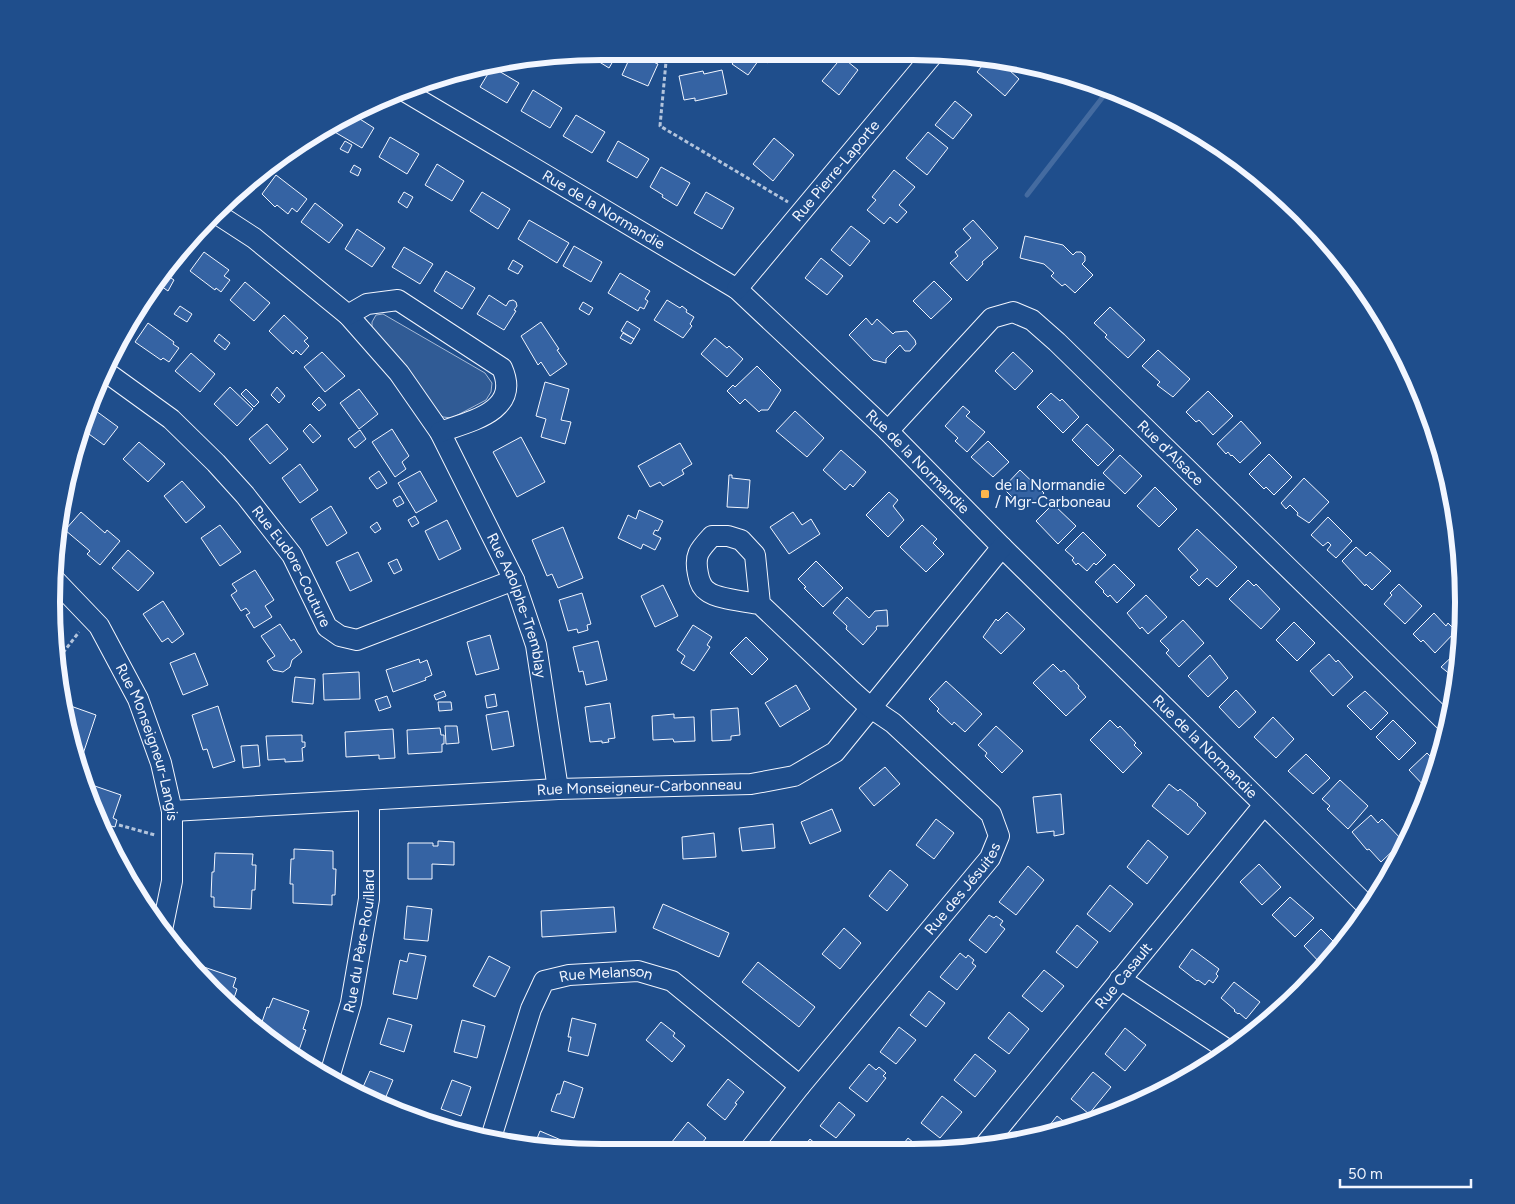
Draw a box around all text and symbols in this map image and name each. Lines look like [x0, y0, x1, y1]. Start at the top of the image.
street label: Rue Pierre-Laporte [788, 116, 883, 225]
street label: Rue de la Normandie [539, 166, 668, 253]
street label: Rue de la Normandie [862, 406, 973, 517]
street label: Rue d'Alsace [1133, 416, 1208, 489]
place label: de la Normandie / Mgr-Carboneau [995, 476, 1111, 511]
marker: de la Normandie / Mgr-Carboneau [979, 488, 991, 500]
street label: Rue Eudore-Couture [248, 502, 335, 630]
street label: Rue Adolphe-Tremblay [483, 530, 550, 679]
street label: Rue Monseigneur-Langis [112, 660, 181, 821]
street label: Rue de la Normandie [1149, 691, 1261, 802]
street label: Rue Monseigneur-Carbonneau [536, 775, 742, 799]
street label: Rue des Jésuites [921, 840, 1004, 939]
street label: Rue du Père-Rouillard [340, 869, 378, 1015]
street label: Rue Casault [1091, 939, 1156, 1013]
street label: Rue Melanson [557, 962, 655, 986]
scale bar [1340, 1156, 1471, 1188]
text: 50 m [1348, 1165, 1383, 1183]

